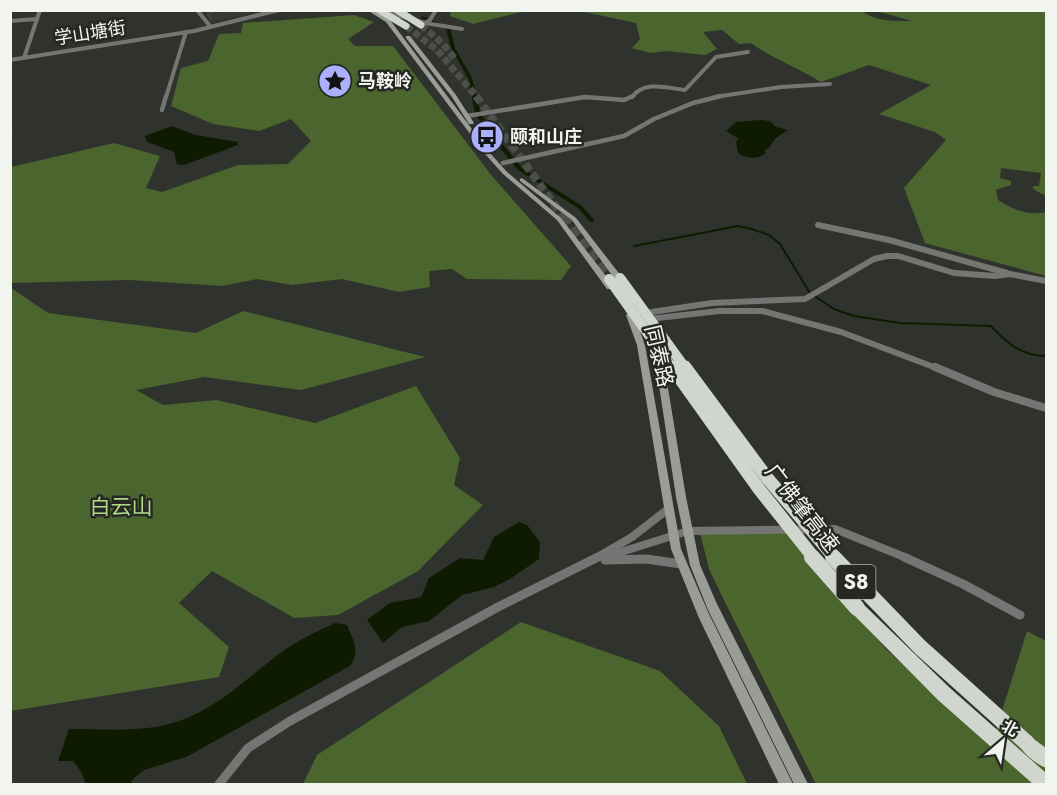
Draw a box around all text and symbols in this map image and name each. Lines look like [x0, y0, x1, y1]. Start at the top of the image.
street label: 学山塘街 [52, 15, 128, 51]
place icon: 马鞍岭 [317, 63, 353, 99]
place label: 马鞍岭 [358, 68, 412, 94]
bus stop icon: 颐和山庄 [469, 119, 505, 155]
place label: 颐和山庄 [510, 124, 582, 150]
street label: 同泰路 [637, 322, 681, 390]
street label: 广佛肇高速 [758, 457, 846, 559]
park label: 白云山 [90, 492, 153, 522]
road number: S8 [836, 565, 876, 599]
north arrow [973, 711, 1033, 771]
text: 北 [997, 714, 1023, 742]

